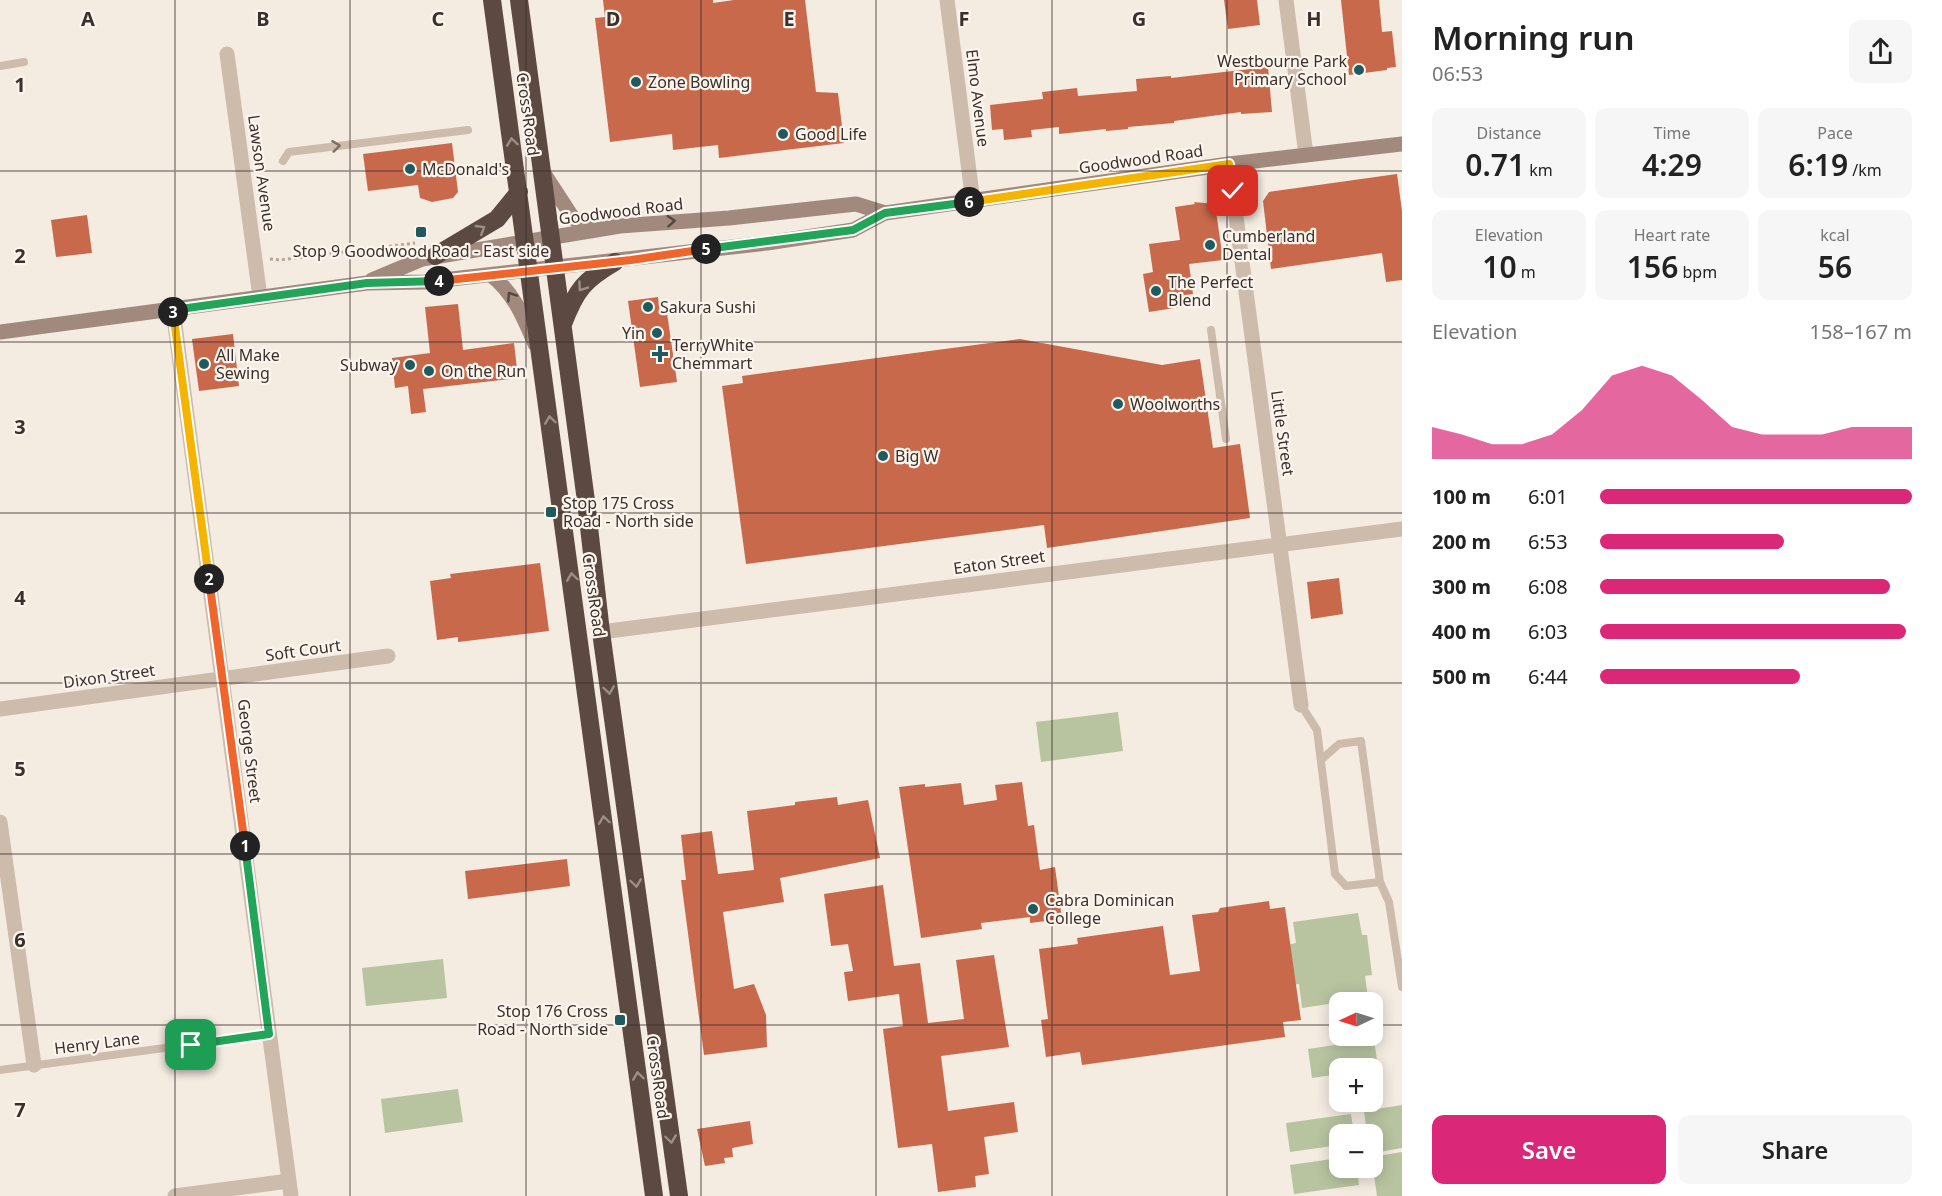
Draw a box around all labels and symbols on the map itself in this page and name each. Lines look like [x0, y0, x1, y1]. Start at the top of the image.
text: A [81, 5, 95, 32]
text: B [256, 5, 270, 32]
text: C [432, 5, 445, 32]
text: D [606, 5, 620, 32]
text: E [783, 5, 795, 32]
text: F [959, 5, 969, 32]
text: G [1132, 5, 1146, 32]
text: H [1306, 5, 1322, 32]
street label: Elmo Avenue [961, 48, 995, 148]
place label: Westbourne Park Primary School [1217, 50, 1347, 90]
marker: Westbourne Park Primary School [1352, 63, 1366, 77]
text: 1 [14, 71, 26, 98]
street label: Cross Road [511, 71, 545, 157]
place label: Zone Bowling [648, 71, 750, 93]
marker: Zone Bowling [629, 75, 643, 89]
street label: Lawson Avenue [243, 113, 281, 233]
place label: Good Life [795, 123, 867, 145]
marker: Good Life [776, 127, 790, 141]
one-way arrow [506, 138, 518, 147]
street label: Goodwood Road [1077, 139, 1205, 179]
one-way arrow [332, 140, 341, 153]
place label: McDonald's [422, 158, 509, 180]
marker: McDonald's [403, 162, 417, 176]
pin [1207, 165, 1258, 216]
pin: 6 [954, 187, 984, 217]
street label: Goodwood Road [558, 192, 684, 230]
one-way arrow [666, 215, 675, 228]
marker: Stop 9 Goodwood Road - East side [414, 225, 428, 239]
one-way arrow [475, 225, 485, 237]
place label: Cumberland Dental [1222, 225, 1315, 265]
pin: 5 [691, 234, 721, 264]
marker: Cumberland Dental [1203, 238, 1217, 252]
place label: Stop 9 Goodwood Road - East side [293, 240, 549, 262]
text: 2 [14, 242, 26, 269]
pin: 4 [424, 266, 454, 296]
place label: The Perfect Blend [1168, 271, 1253, 311]
one-way arrow [578, 280, 589, 291]
marker: The Perfect Blend [1149, 284, 1163, 298]
one-way arrow [507, 292, 519, 302]
place label: Sakura Sushi [660, 296, 756, 318]
pin: 3 [158, 297, 188, 327]
marker: Sakura Sushi [641, 300, 655, 314]
place label: Yin [622, 322, 645, 344]
marker: Yin [650, 326, 664, 340]
place label: TerryWhite Chemmart [672, 334, 754, 374]
place label: All Make Sewing [216, 344, 280, 384]
marker: TerryWhite Chemmart [653, 347, 667, 361]
place label: Subway [340, 354, 399, 376]
marker: All Make Sewing [197, 357, 211, 371]
marker: Subway [403, 358, 417, 372]
place label: On the Run [441, 360, 526, 382]
marker: On the Run [422, 364, 436, 378]
street label: Little Street [1266, 389, 1300, 477]
place label: Woolworths [1130, 393, 1220, 415]
marker: Woolworths [1111, 397, 1125, 411]
text: 3 [14, 413, 26, 440]
one-way arrow [544, 415, 557, 425]
place label: Big W [895, 445, 939, 467]
marker: Big W [876, 449, 890, 463]
place label: Stop 175 Cross Road - North side [563, 492, 694, 532]
marker: Stop 175 Cross Road - North side [544, 505, 558, 519]
street label: Eaton Street [952, 545, 1046, 579]
street label: Cross Road [577, 552, 611, 638]
pin: 2 [194, 564, 224, 594]
one-way arrow [566, 572, 578, 581]
text: 4 [14, 584, 26, 611]
street label: Soft Court [264, 634, 342, 666]
street label: Dixon Street [62, 659, 156, 693]
one-way arrow [603, 685, 615, 695]
street label: George Street [233, 698, 267, 804]
text: 5 [14, 755, 26, 782]
one-way arrow [599, 815, 611, 824]
pin: 1 [230, 831, 260, 861]
one-way arrow [629, 879, 642, 888]
place label: Cabra Dominican College [1045, 889, 1174, 929]
marker: Cabra Dominican College [1026, 902, 1040, 916]
text: 6 [14, 926, 26, 953]
north arrow [1329, 992, 1383, 1046]
place label: Stop 176 Cross Road - North side [477, 1000, 608, 1040]
marker: Stop 176 Cross Road - North side [613, 1013, 627, 1027]
pin [165, 1019, 216, 1070]
street label: Henry Lane [53, 1027, 141, 1059]
street label: Cross Road [641, 1034, 675, 1120]
one-way arrow [633, 1071, 645, 1080]
text: 7 [14, 1096, 26, 1123]
one-way arrow [664, 1134, 677, 1143]

